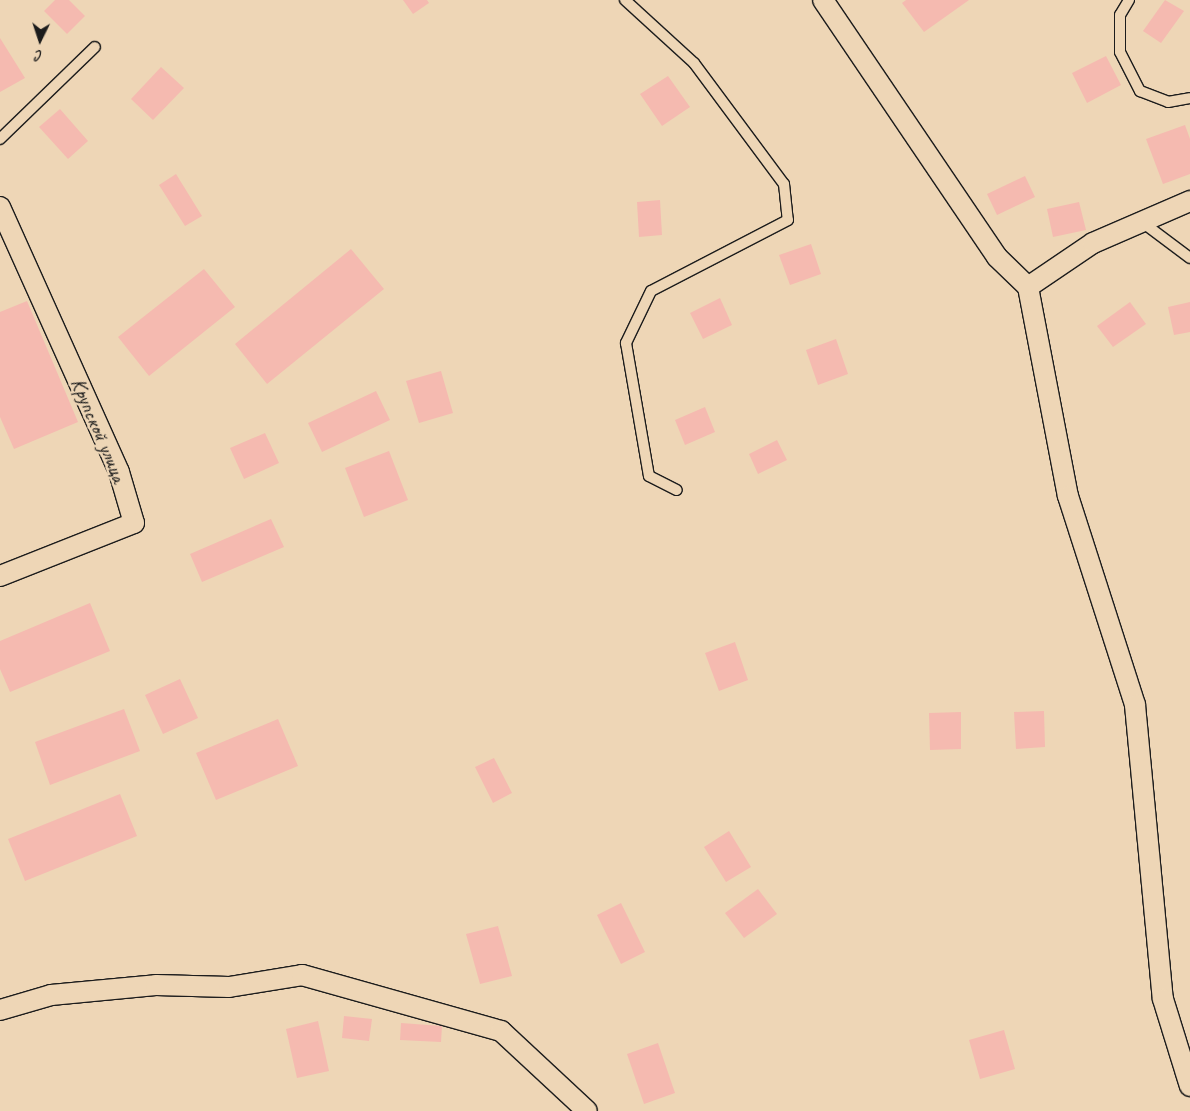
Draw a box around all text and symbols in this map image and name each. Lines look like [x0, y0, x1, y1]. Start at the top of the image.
north arrow [15, 15, 65, 65]
text: С [35, 47, 43, 64]
street label: Крупской улица [66, 374, 132, 486]

